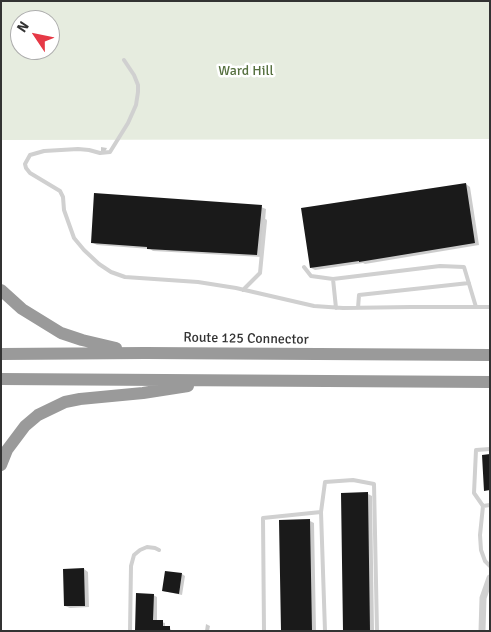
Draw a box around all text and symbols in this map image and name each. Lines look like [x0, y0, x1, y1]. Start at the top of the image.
north arrow [10, 10, 60, 60]
text: N [13, 18, 33, 36]
park label: Ward Hill [218, 63, 274, 79]
street label: Route 125 Connector [183, 330, 309, 348]

